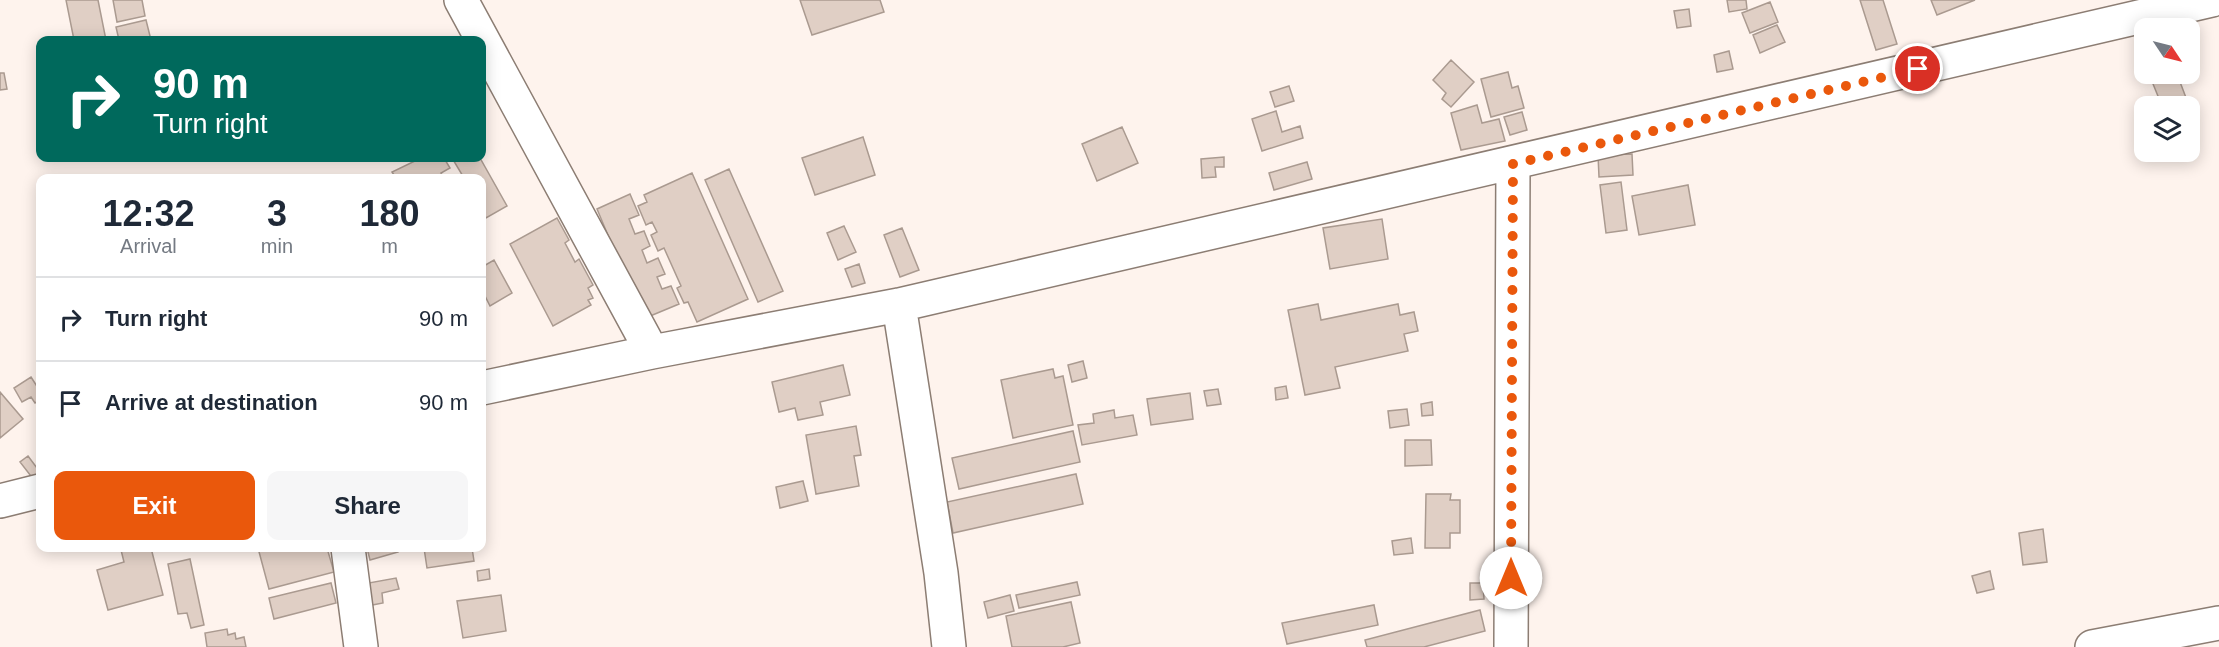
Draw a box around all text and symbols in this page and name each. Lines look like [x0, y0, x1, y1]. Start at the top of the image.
north arrow [2134, 18, 2200, 84]
map controls [2134, 18, 2200, 162]
pin [1892, 43, 1943, 94]
icon: arrive [1901, 52, 1934, 85]
icon: right [54, 60, 132, 138]
text: 90 m [153, 60, 249, 107]
button: layers [2134, 96, 2200, 162]
text: Turn right [153, 109, 268, 139]
text: 12:32 [102, 193, 194, 234]
text: 3 [267, 193, 287, 234]
text: 180 [359, 193, 420, 234]
text: Arrival [120, 235, 177, 257]
text: min [261, 235, 293, 257]
text: m [381, 235, 398, 257]
icon: right [54, 303, 87, 336]
text: Turn right [105, 306, 207, 331]
text: 90 m [419, 306, 468, 331]
icon: arrive [54, 387, 87, 420]
text: Arrive at destination [105, 390, 318, 415]
text: 90 m [419, 390, 468, 415]
button: Exit [54, 471, 255, 540]
button: Share [267, 471, 468, 540]
position arrow [1479, 546, 1543, 610]

